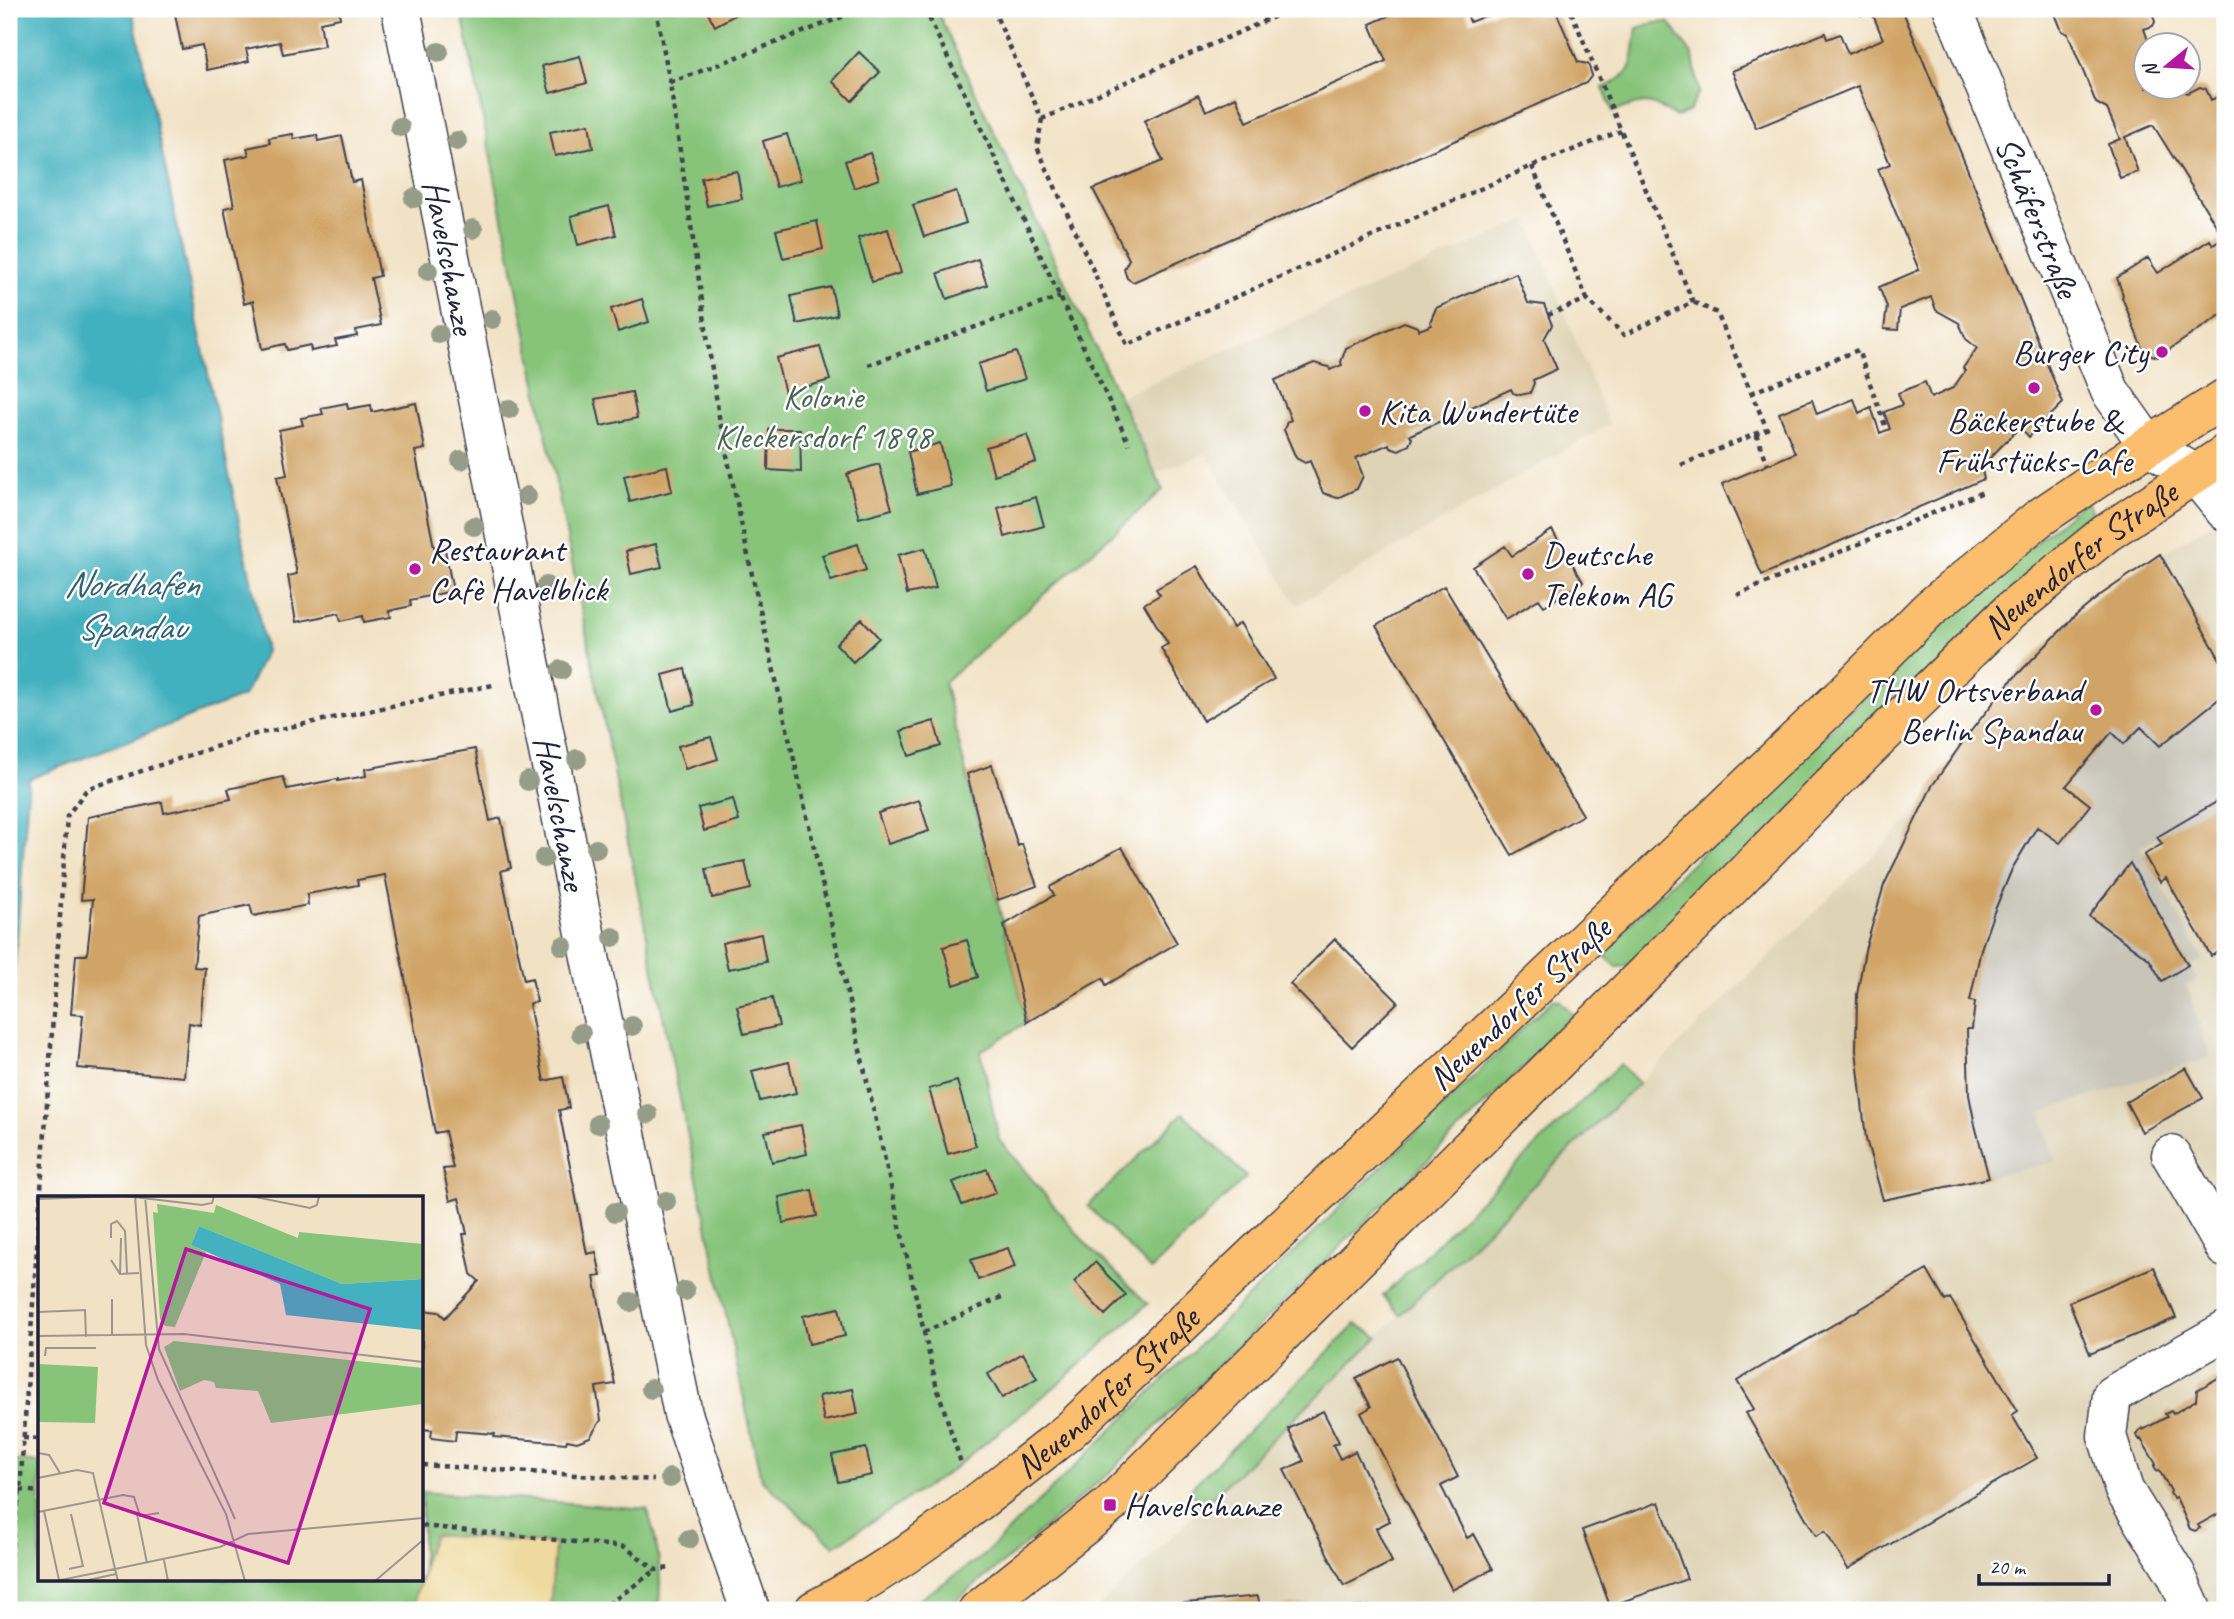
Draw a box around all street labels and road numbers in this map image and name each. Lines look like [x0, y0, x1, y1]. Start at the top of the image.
street label: Schäferstraße [1985, 130, 2091, 307]
street label: Havelschanze [413, 176, 487, 340]
street label: Neuendorfer Straße [1973, 469, 2188, 649]
street label: Havelschanze [524, 732, 598, 896]
street label: Neuendorfer Straße [1418, 905, 1623, 1100]
street label: Neuendorfer Straße [1006, 1295, 1211, 1488]

